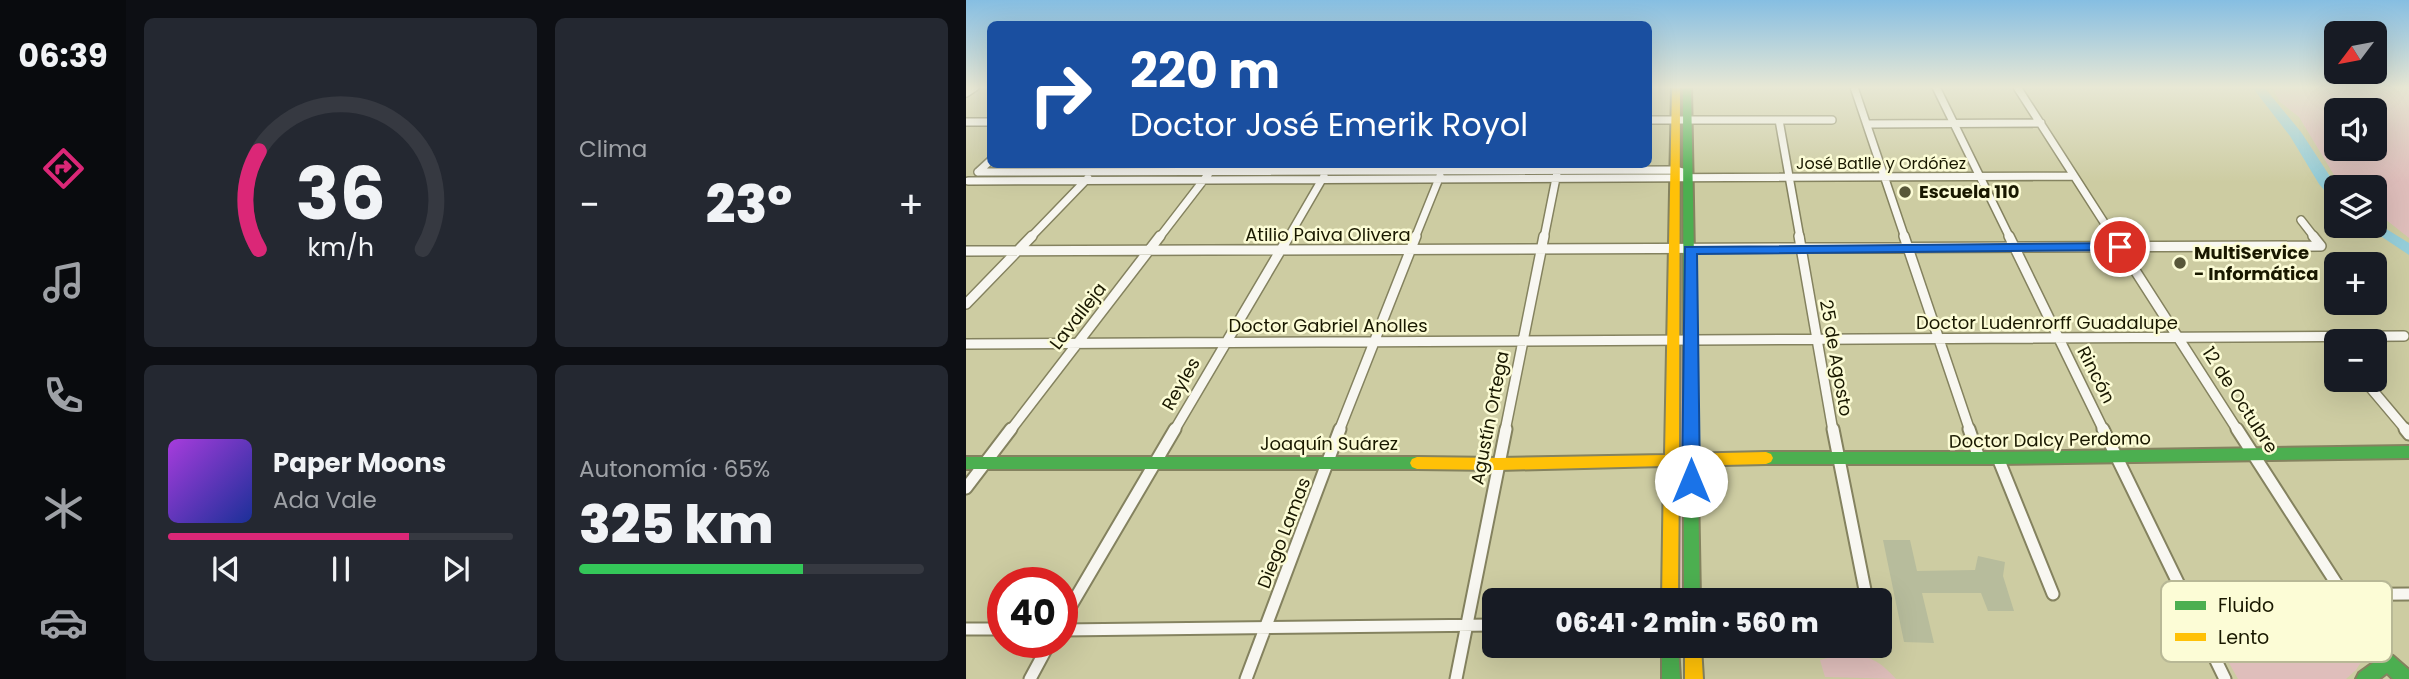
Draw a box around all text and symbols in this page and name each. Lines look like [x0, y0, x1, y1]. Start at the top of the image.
north arrow [2324, 21, 2387, 84]
map controls [2324, 21, 2387, 392]
text: 06:39 [18, 33, 108, 78]
text: 220 m [1130, 37, 1280, 105]
icon: right [1015, 49, 1106, 140]
button: sound [2324, 98, 2387, 161]
text: Doctor José Emerik Royol [1130, 102, 1528, 147]
text: Clima [579, 133, 647, 165]
text: 36 [295, 143, 386, 244]
icon: directions [39, 144, 88, 193]
street label: José Batlle y Ordóñez [1796, 152, 1966, 175]
text: 23° [706, 168, 792, 241]
button: layers [2324, 175, 2387, 238]
text: − [579, 178, 600, 231]
text: + [898, 178, 924, 231]
place label: Escuela 110 [1919, 179, 2020, 204]
marker: Escuela 110 [1897, 184, 1913, 200]
pin [2090, 217, 2150, 277]
street label: Atilio Paiva Olivera [1245, 222, 1411, 247]
icon: arrive [2101, 228, 2139, 266]
text: km/h [307, 229, 374, 264]
place label: MultiService - Informática [2194, 240, 2318, 286]
button: + [2324, 252, 2387, 315]
marker: MultiService - Informática [2172, 255, 2188, 271]
icon: music [39, 258, 88, 307]
street label: Lavalleja [1043, 277, 1112, 354]
street label: 25 de Agosto [1814, 298, 1859, 418]
street label: Doctor Ludenrorff Guadalupe [1916, 310, 2178, 335]
street label: Doctor Gabriel Anolles [1228, 313, 1428, 338]
button: − [2324, 329, 2387, 392]
street label: Rincón [2071, 342, 2121, 408]
street label: 12 de Octubre [2197, 342, 2284, 458]
street label: Agustín Ortega [1464, 349, 1515, 487]
street label: Reyles [1155, 353, 1206, 415]
icon: phone [39, 371, 88, 420]
street label: Doctor Dalcy Perdomo [1949, 425, 2151, 454]
street label: Joaquín Suárez [1260, 431, 1398, 456]
position arrow [1654, 444, 1728, 518]
text: Paper Moons [273, 445, 446, 481]
text: Autonomía · 65% [579, 453, 770, 485]
street label: Diego Lamas [1251, 474, 1316, 592]
icon: climate [39, 484, 88, 533]
text: Ada Vale [273, 484, 377, 516]
text: 325 km [579, 488, 773, 561]
icon: previous [207, 550, 245, 588]
icon: pause [322, 550, 360, 588]
icon: next [437, 550, 475, 588]
speed limit sign: 40 [987, 567, 1078, 658]
legend [2161, 581, 2392, 662]
text: Fluido [2218, 592, 2274, 619]
icon: car [39, 598, 88, 647]
text: 06:41 · 2 min · 560 m [1556, 605, 1818, 641]
text: Lento [2218, 624, 2269, 651]

